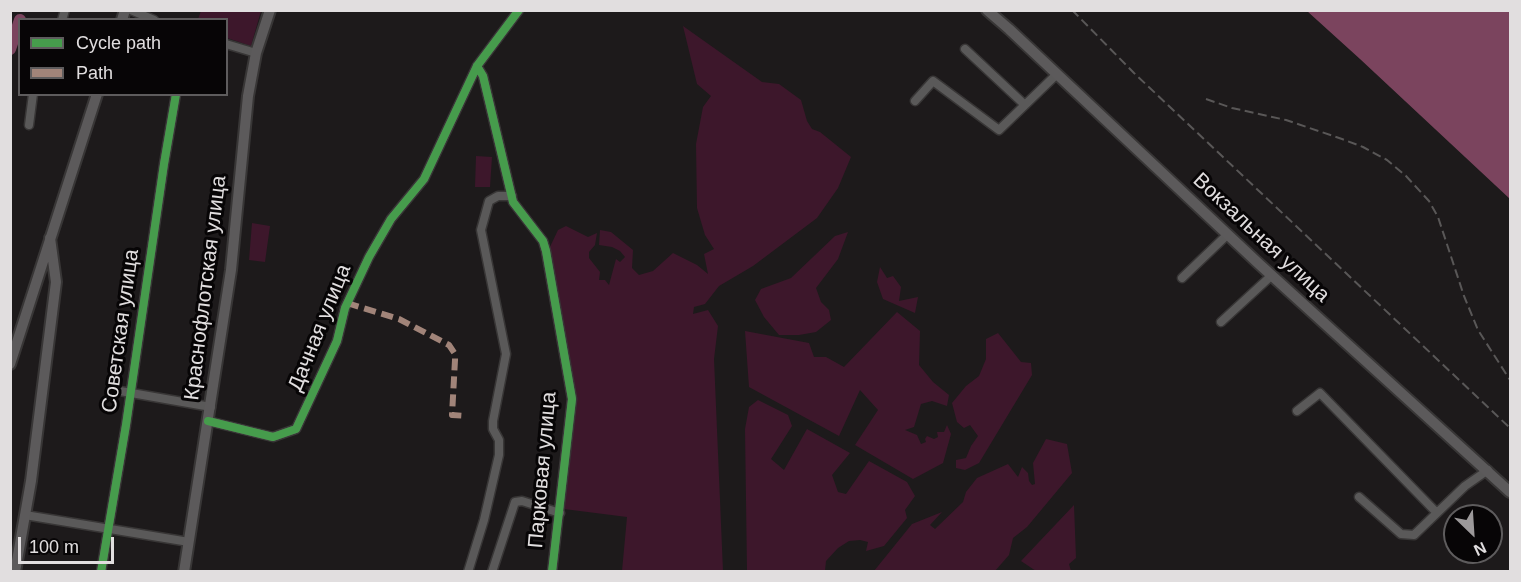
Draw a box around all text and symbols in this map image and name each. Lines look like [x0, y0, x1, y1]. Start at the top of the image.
legend [18, 18, 228, 96]
text: Cycle path [76, 33, 161, 53]
text: Path [76, 63, 113, 83]
street label: Вокзальная улица [1187, 168, 1335, 308]
street label: Краснофлотская улица [180, 174, 232, 402]
street label: Советская улица [97, 248, 145, 414]
street label: Дачная улица [283, 261, 357, 395]
street label: Парковая улица [524, 391, 562, 549]
north arrow [1443, 504, 1503, 564]
scale bar [21, 525, 117, 563]
text: 100 m [29, 537, 79, 557]
text: N [1471, 539, 1489, 559]

